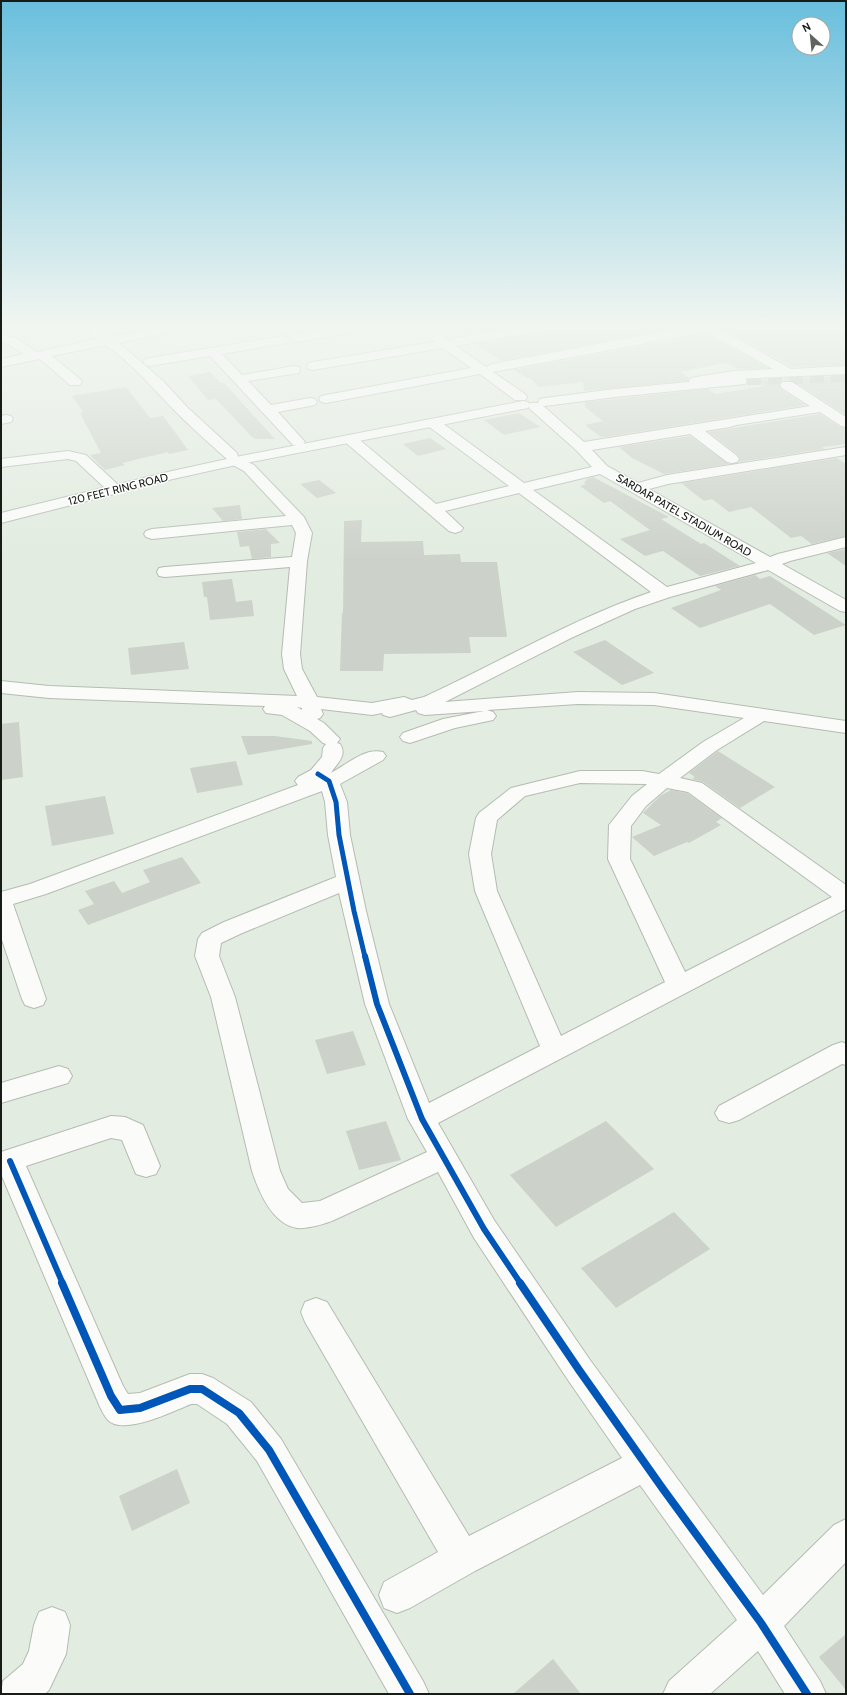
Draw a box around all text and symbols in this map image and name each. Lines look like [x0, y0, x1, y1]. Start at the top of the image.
north arrow [791, 16, 831, 56]
text: N [800, 19, 813, 35]
street label: 120 FEET RING ROAD [67, 470, 169, 508]
street label: SARDAR PATEL STADIUM ROAD [614, 470, 754, 560]

